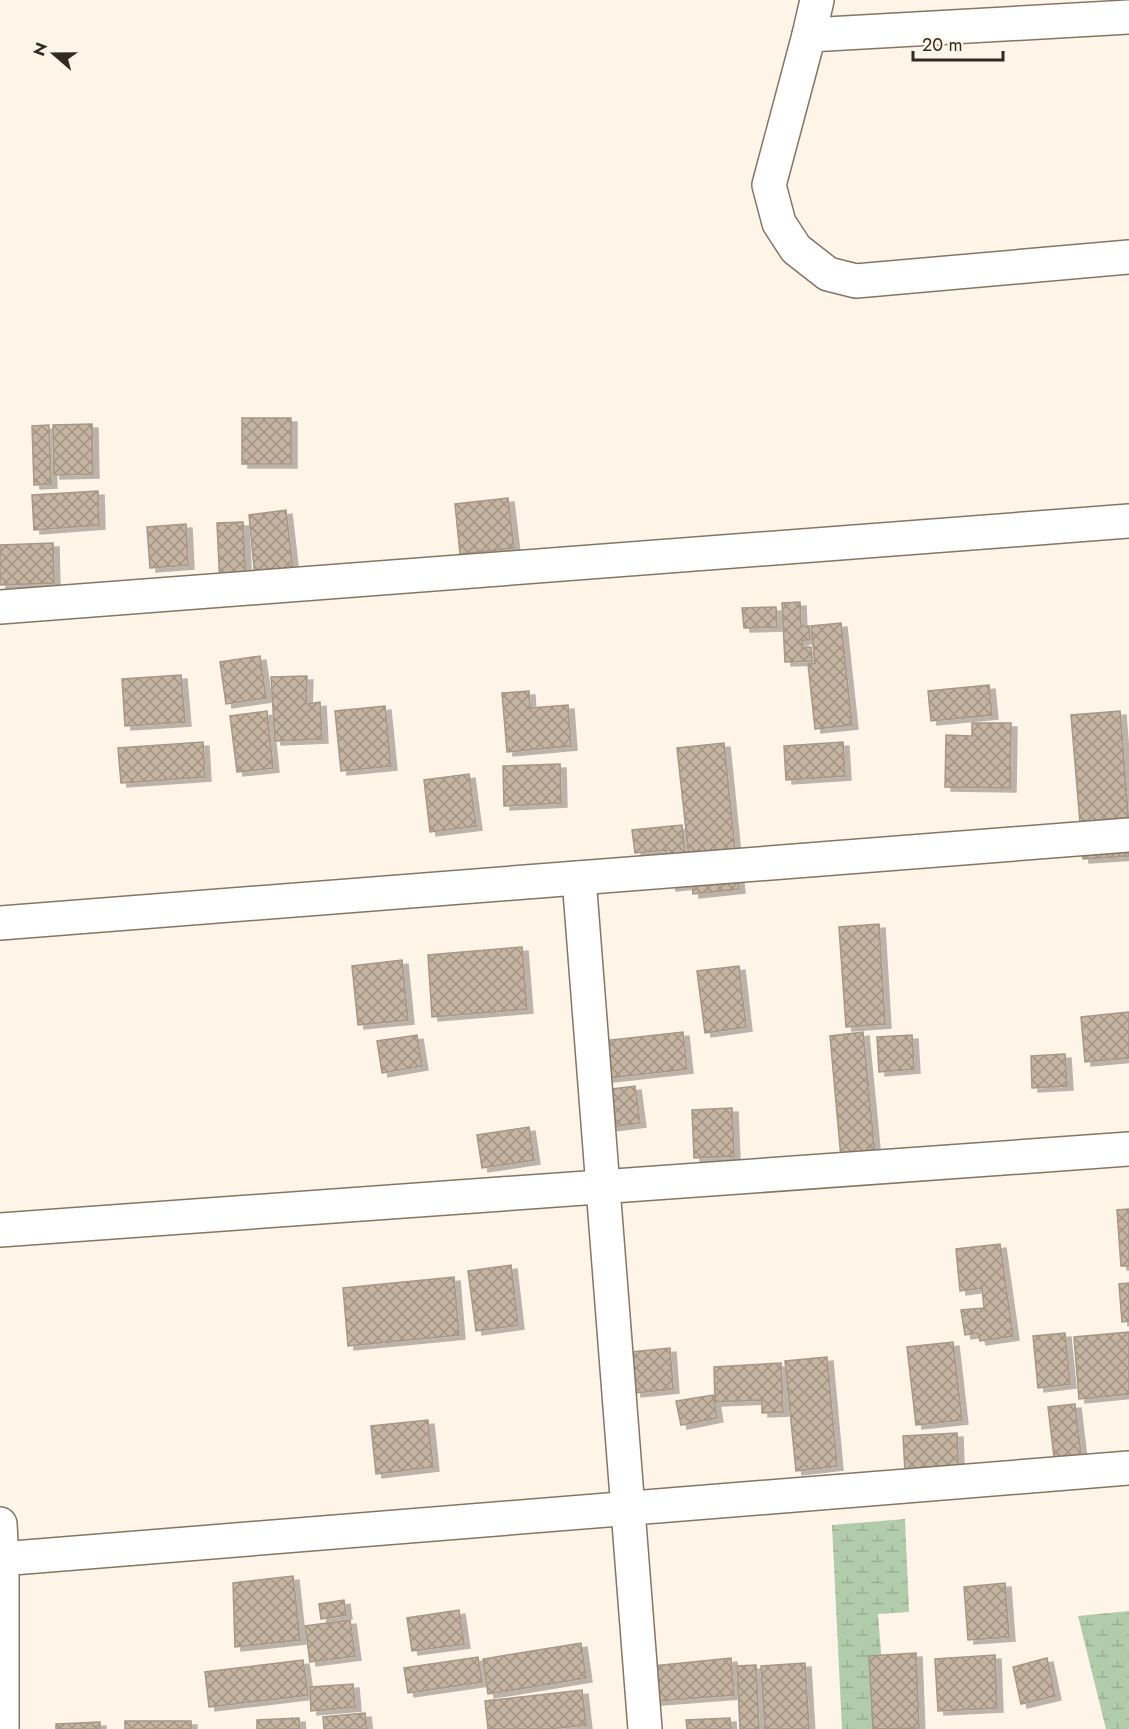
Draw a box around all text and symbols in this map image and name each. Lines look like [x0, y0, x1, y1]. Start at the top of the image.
north arrow [24, 24, 84, 84]
scale bar [913, 24, 1003, 62]
text: 20 m [922, 32, 962, 58]
text: N [27, 39, 53, 59]

